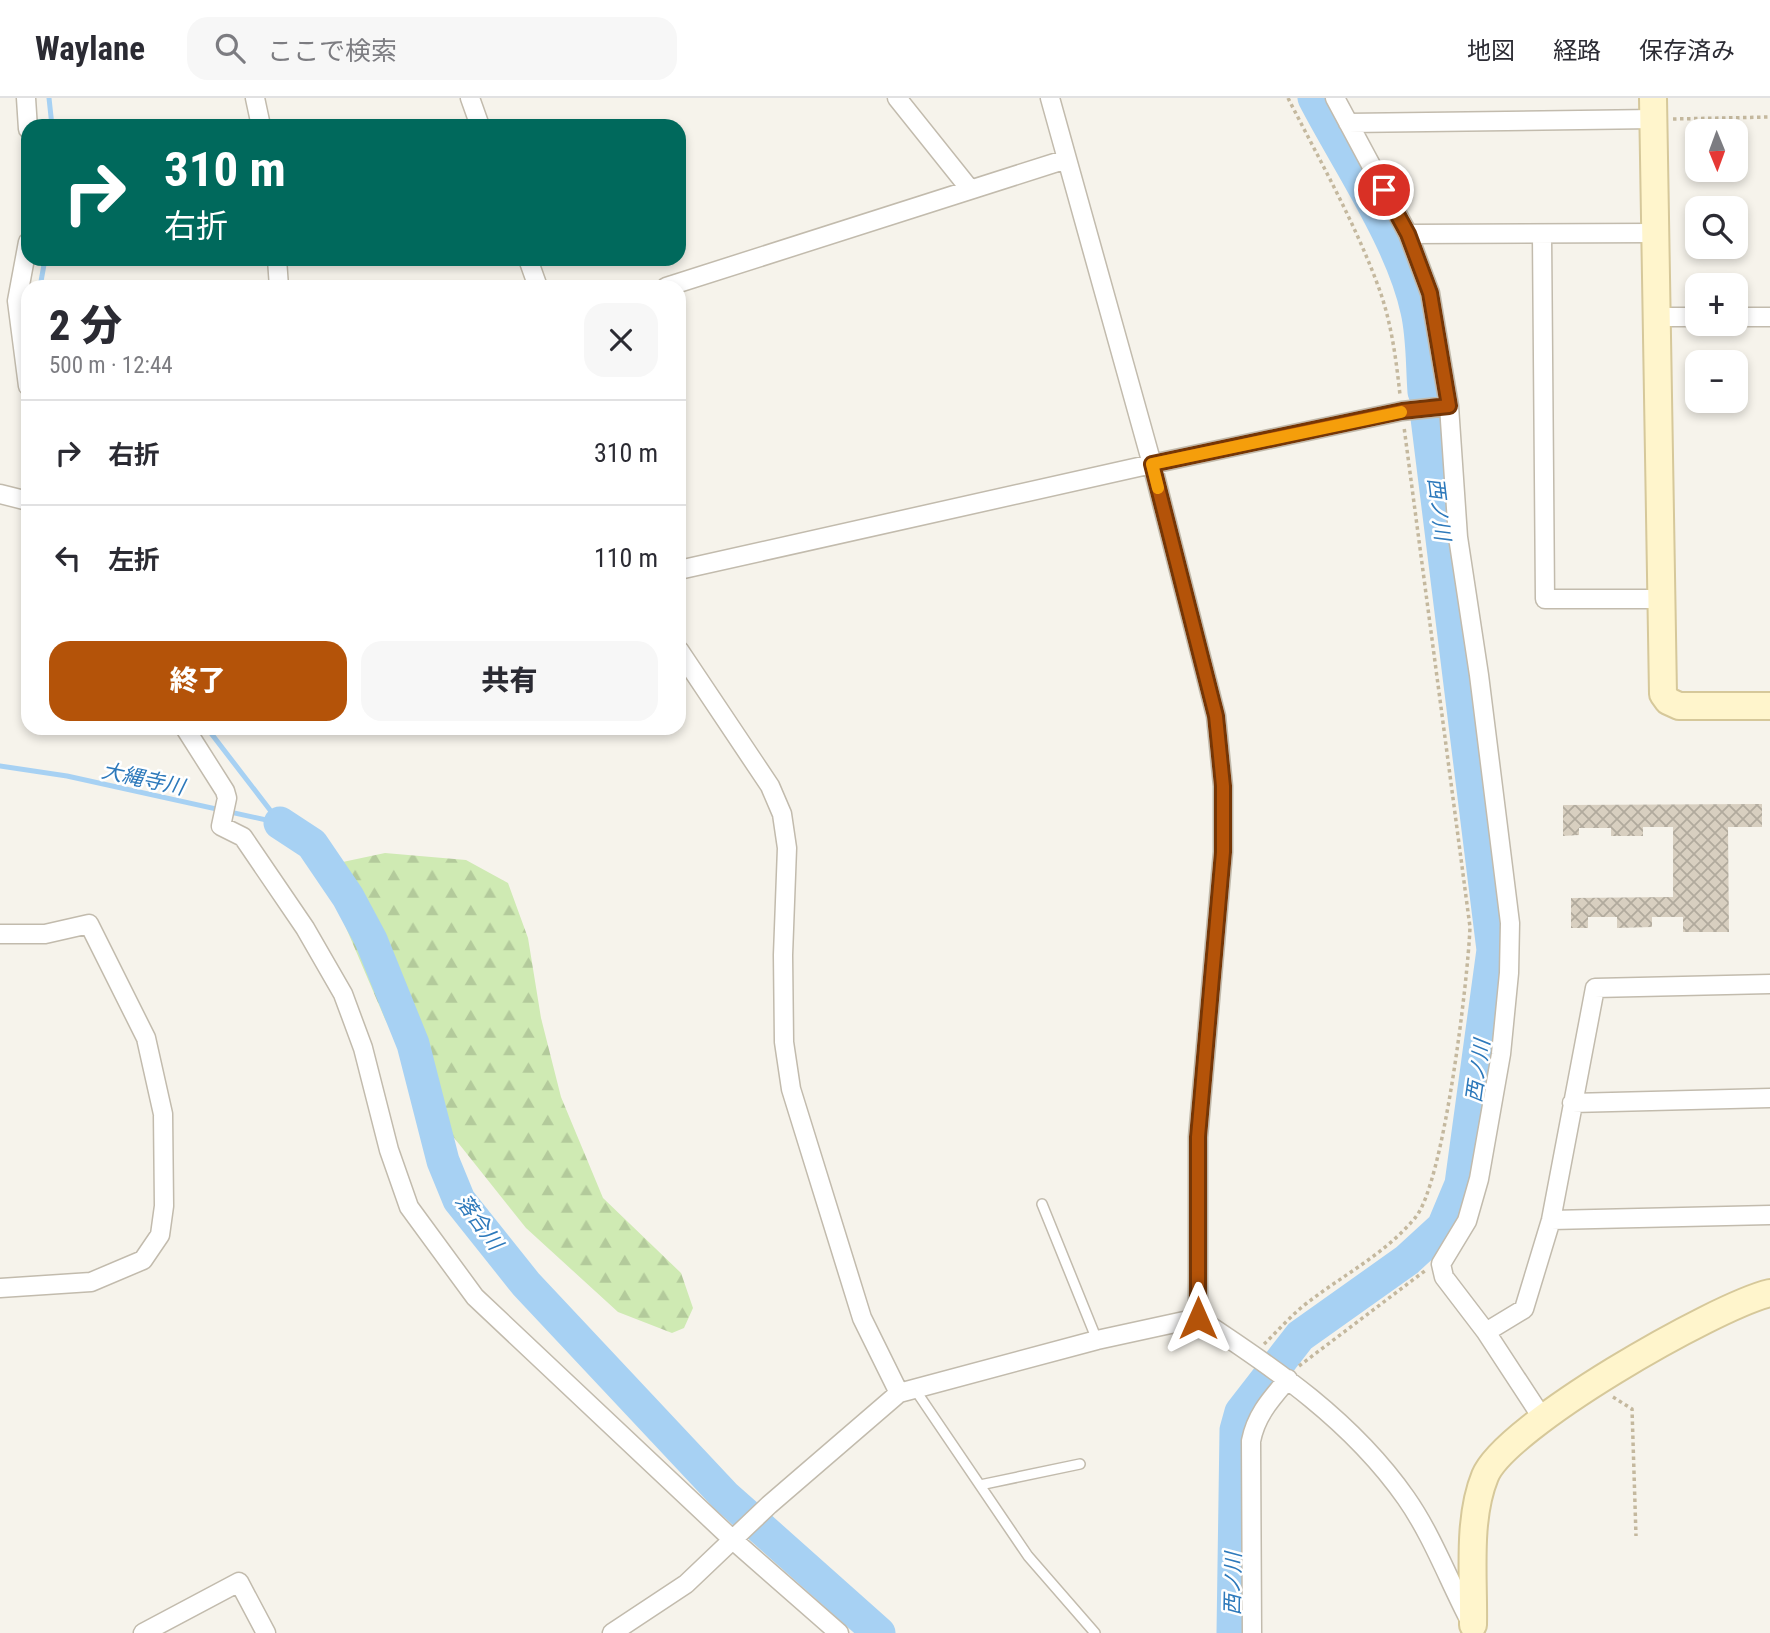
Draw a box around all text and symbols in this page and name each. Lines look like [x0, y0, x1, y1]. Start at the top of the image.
search box [187, 17, 677, 80]
text: Waylane [35, 29, 145, 68]
icon: search [211, 29, 249, 67]
text: ここで検索 [267, 36, 397, 66]
text: 地図 [1467, 37, 1515, 65]
text: 経路 [1553, 37, 1601, 65]
text: 保存済み [1639, 37, 1735, 65]
north arrow [1685, 119, 1748, 182]
map controls [1685, 119, 1748, 413]
text: 310 m [164, 141, 286, 198]
icon: right [49, 147, 140, 238]
pin [1354, 160, 1414, 220]
icon: arrive [1365, 171, 1403, 209]
button: search [1685, 196, 1748, 259]
text: 右折 [164, 207, 228, 245]
button: + [1685, 273, 1748, 336]
text: 2 分 [49, 301, 122, 350]
button: close [584, 303, 658, 377]
button: − [1685, 350, 1748, 413]
text: 500 m · 12:44 [49, 352, 173, 379]
icon: right [49, 434, 87, 472]
text: 310 m [594, 438, 658, 468]
text: 右折 [108, 440, 160, 470]
water label: 西ノ川 [1423, 476, 1455, 544]
icon: left [49, 539, 87, 577]
text: 110 m [594, 543, 658, 573]
text: 左折 [108, 545, 160, 575]
button: 終了 [49, 641, 347, 721]
button: 共有 [361, 641, 658, 721]
water label: 大縄寺川 [99, 759, 189, 800]
water label: 西ノ川 [1462, 1036, 1495, 1104]
water label: 落合川 [451, 1189, 508, 1256]
position arrow [1161, 1281, 1235, 1355]
water label: 西ノ川 [1220, 1550, 1246, 1616]

